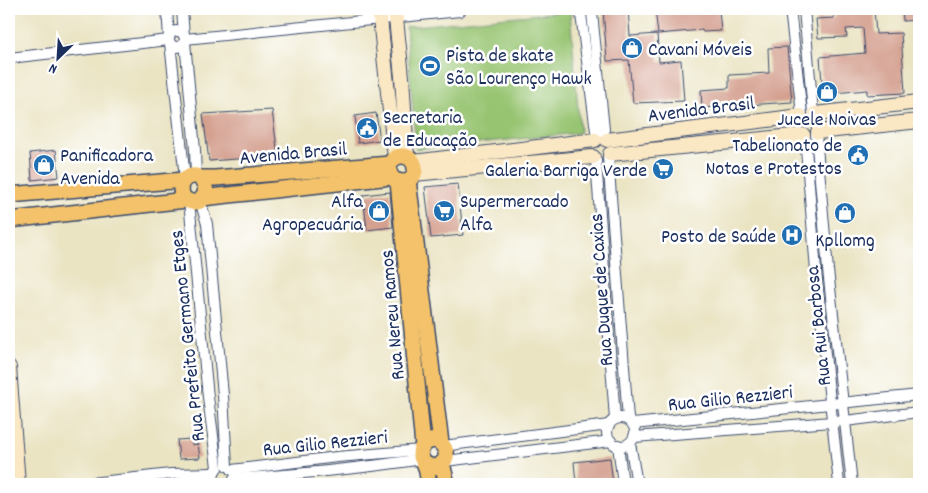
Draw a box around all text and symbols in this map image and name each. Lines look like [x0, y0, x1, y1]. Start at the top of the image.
north arrow [32, 32, 82, 82]
shop icon: Cavani Móveis [620, 36, 644, 60]
place label: Cavani Móveis [648, 37, 752, 65]
place label: Pista de skate São Lourenço Hawk [446, 43, 592, 94]
sports icon: Pista de skate São Lourenço Hawk [418, 54, 442, 78]
text: N [46, 57, 61, 78]
shop icon: Jucele Noivas [815, 80, 839, 104]
street label: Avenida Brasil [646, 91, 757, 131]
place label: Secretaria de Educação [383, 105, 477, 156]
place label: Jucele Noivas [777, 107, 877, 135]
public building icon: Secretaria de Educação [355, 116, 379, 140]
place label: Tabelionato de Notas e Protestos [705, 133, 842, 184]
street label: Avenida Brasil [239, 136, 348, 174]
place label: Panificadora Avenida [60, 143, 154, 194]
public building icon: Tabelionato de Notas e Protestos [846, 143, 870, 167]
shop icon: Panificadora Avenida [32, 153, 56, 177]
supermarket icon: Galeria Barriga Verde [651, 157, 675, 181]
place label: Galeria Barriga Verde [485, 158, 647, 186]
place label: Alfa Agropecuária [262, 189, 364, 240]
place label: Supermercado Alfa [460, 189, 569, 240]
shop icon: Alfa Agropecuária [367, 199, 391, 223]
supermarket icon: Supermercado Alfa [432, 199, 456, 223]
shop icon: Kpllomg [833, 201, 857, 225]
street label: Rua Duque de Caxias [584, 212, 622, 367]
hospital icon: Posto de Saúde [780, 223, 804, 247]
place label: Posto de Saúde [661, 224, 776, 252]
place label: Kpllomg [815, 228, 875, 256]
street label: Rua Prefeito Germano Etges [164, 229, 214, 443]
street label: Rua Nereu Ramos [374, 248, 414, 381]
street label: Rua Rui Barbosa [800, 264, 840, 387]
street label: Rua Gilio Rezzieri [667, 379, 794, 420]
street label: Rua Gilio Rezzieri [262, 424, 389, 465]

